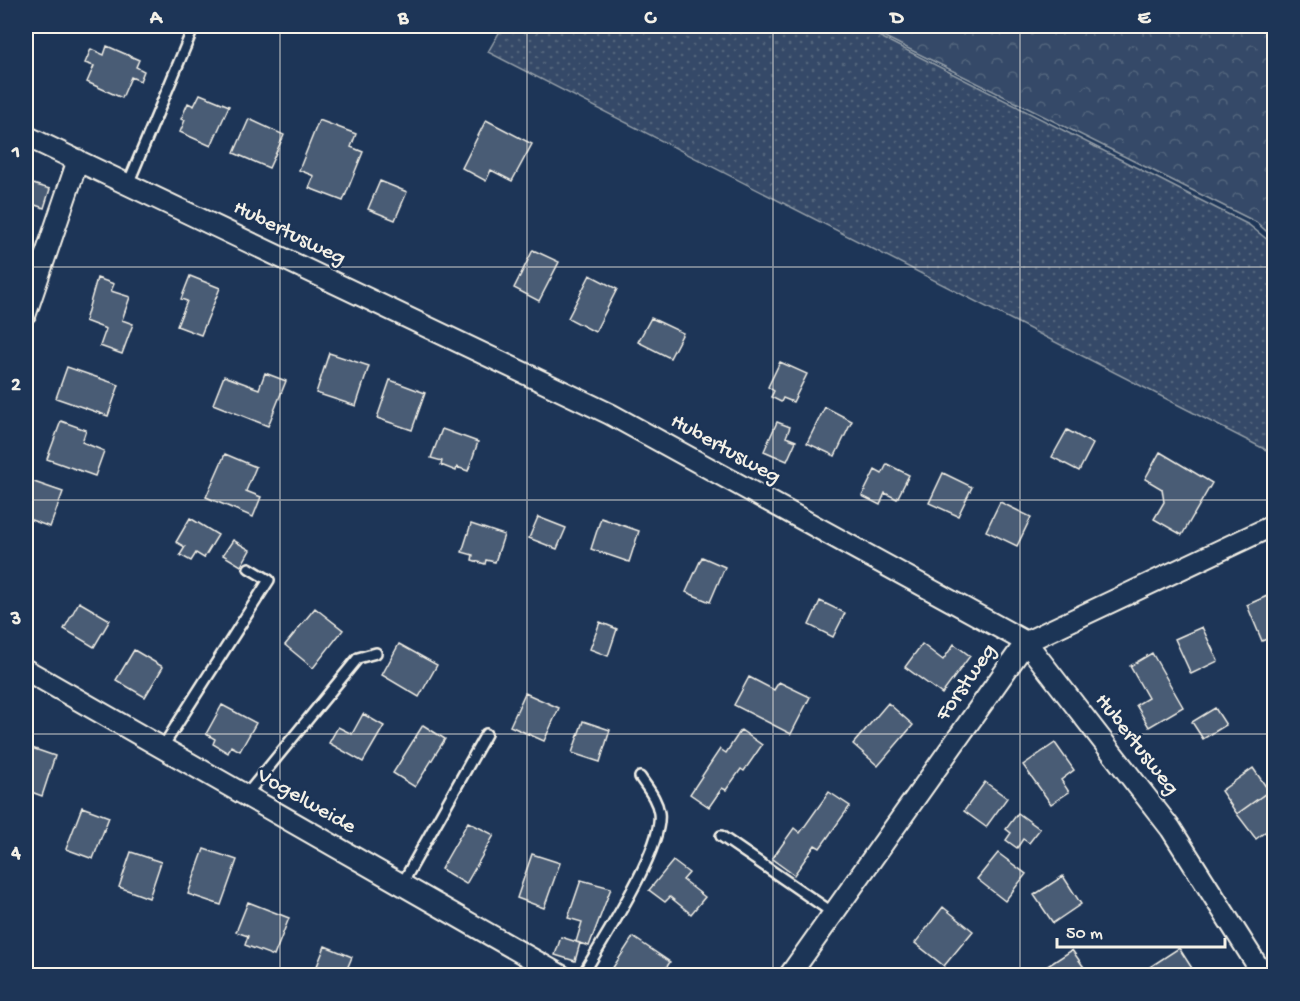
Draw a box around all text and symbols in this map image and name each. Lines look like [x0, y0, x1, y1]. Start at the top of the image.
text: A [149, 8, 164, 31]
text: B [397, 8, 409, 31]
text: C [644, 8, 658, 31]
text: D [888, 8, 904, 31]
text: E [1138, 8, 1152, 31]
text: 1 [11, 142, 20, 165]
street label: Hubertusweg [228, 196, 350, 272]
text: 2 [11, 375, 21, 398]
street label: Hubertusweg [665, 409, 785, 491]
text: 3 [10, 609, 21, 632]
street label: Forstweg [930, 639, 1003, 728]
street label: Hubertusweg [1088, 689, 1184, 801]
street label: Vogelweide [251, 763, 361, 841]
text: 4 [10, 843, 21, 866]
scale bar [1057, 911, 1225, 949]
text: 50 m [1066, 924, 1103, 945]

